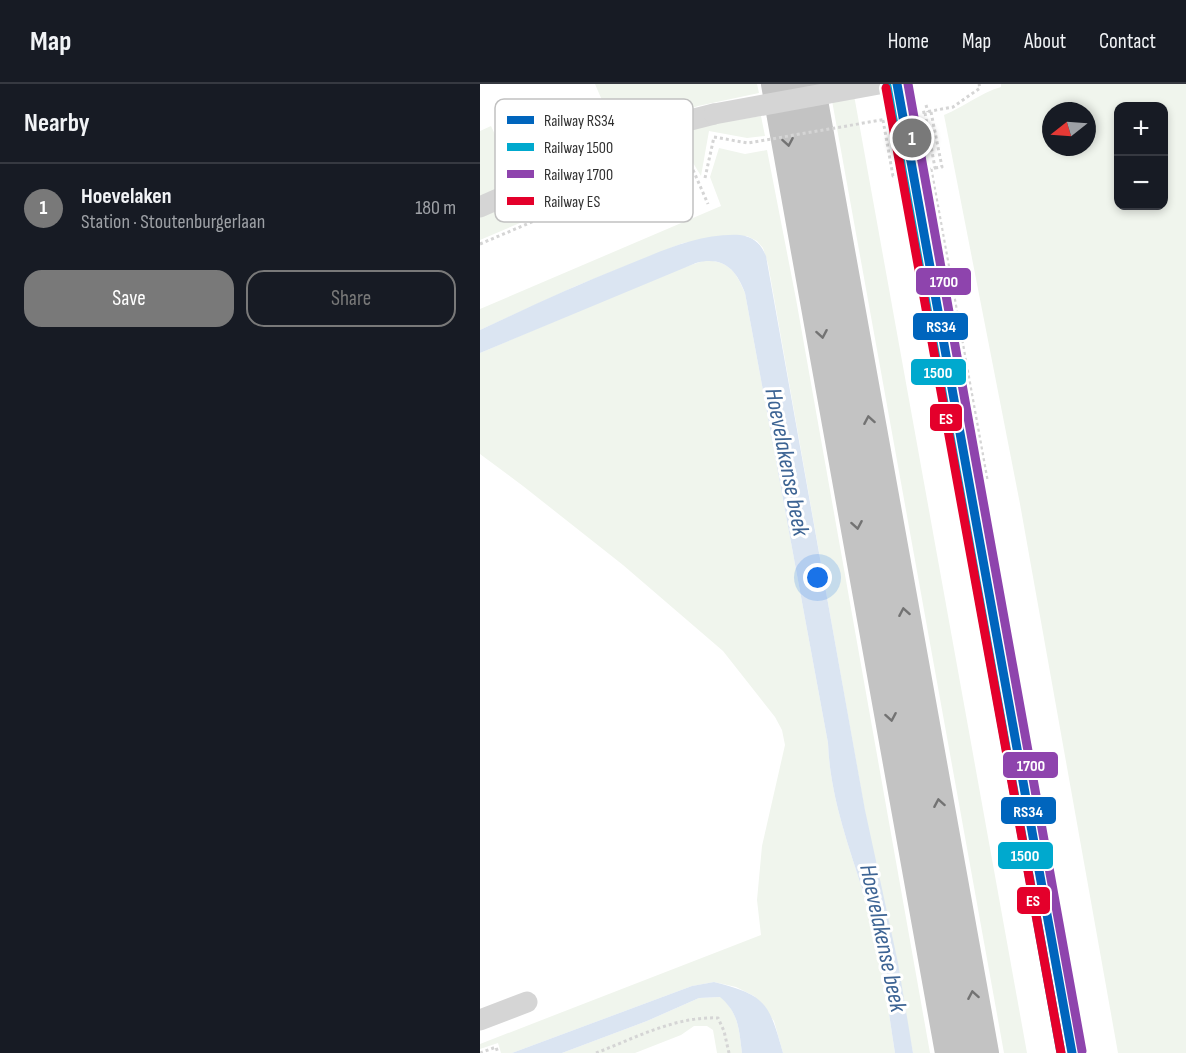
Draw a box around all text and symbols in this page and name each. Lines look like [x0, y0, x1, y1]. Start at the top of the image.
text: Map [30, 25, 71, 58]
text: Home [888, 29, 929, 54]
text: Map [962, 29, 991, 54]
text: About [1024, 29, 1066, 54]
text: Contact [1099, 29, 1156, 54]
legend [495, 99, 693, 222]
north arrow [1042, 102, 1096, 156]
map controls [1114, 102, 1168, 210]
button: + [1114, 102, 1168, 156]
text: Nearby [24, 108, 90, 139]
text: Railway RS34 [544, 112, 615, 131]
pin: 1 [892, 116, 932, 160]
one-way arrow [781, 137, 793, 146]
text: Railway 1500 [544, 139, 613, 158]
button: − [1114, 156, 1168, 210]
text: Railway 1700 [544, 166, 613, 185]
text: Hoevelaken [81, 183, 172, 210]
text: Railway ES [544, 193, 600, 212]
text: 1 [40, 196, 47, 220]
text: 180 m [415, 196, 456, 220]
text: Station · Stoutenburgerlaan [81, 210, 265, 234]
line badge: 1700 [915, 267, 972, 296]
button: Save [24, 270, 234, 327]
button: Share [246, 270, 456, 327]
text: 1700 [930, 273, 958, 292]
line badge: RS34 [912, 312, 969, 341]
text: RS34 [926, 318, 956, 337]
one-way arrow [815, 328, 828, 338]
line badge: 1500 [910, 358, 967, 386]
text: 1500 [924, 364, 952, 383]
water label: Hoevelakense beek [758, 386, 816, 539]
line badge: ES [929, 403, 963, 432]
text: ES [939, 410, 953, 429]
one-way arrow [863, 415, 876, 425]
one-way arrow [850, 521, 862, 530]
your location [803, 563, 832, 592]
one-way arrow [898, 607, 911, 617]
one-way arrow [884, 712, 897, 722]
line badge: 1700 [1002, 751, 1059, 779]
text: 1700 [1017, 757, 1045, 776]
line badge: RS34 [1000, 796, 1057, 825]
one-way arrow [933, 799, 946, 809]
text: RS34 [1013, 803, 1043, 822]
line badge: 1500 [997, 841, 1054, 870]
text: 1500 [1011, 847, 1039, 866]
water label: Hoevelakense beek [853, 862, 913, 1015]
line badge: ES [1016, 886, 1051, 915]
text: ES [1026, 892, 1040, 911]
one-way arrow [967, 991, 980, 1001]

